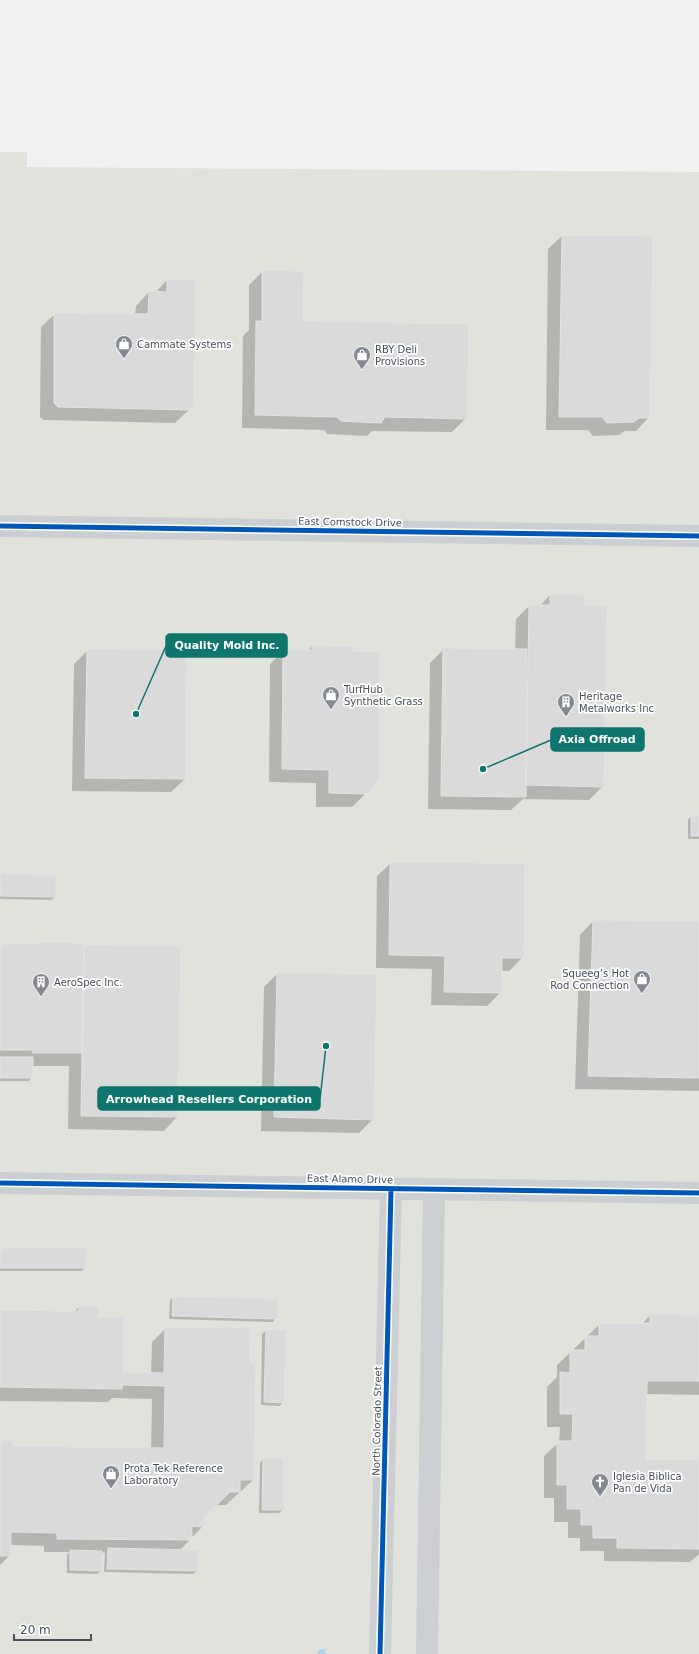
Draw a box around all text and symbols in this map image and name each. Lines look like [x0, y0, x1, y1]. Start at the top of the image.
shop icon: Cammate Systems [114, 334, 134, 359]
place label: Cammate Systems [137, 339, 231, 350]
place label: RBY Deli Provisions [375, 344, 425, 367]
shop icon: RBY Deli Provisions [352, 345, 372, 370]
street label: East Comstock Drive [298, 516, 402, 528]
callout: Quality Mold Inc. [166, 634, 287, 657]
text: Quality Mold Inc. [174, 639, 280, 652]
place label: TurfHub Synthetic Grass [343, 684, 423, 707]
shop icon: TurfHub Synthetic Grass [321, 685, 341, 710]
place label: Heritage Metalworks Inc [579, 691, 654, 714]
building icon: Heritage Metalworks Inc [556, 692, 576, 717]
callout: Axia Offroad [551, 728, 644, 751]
text: Axia Offroad [558, 733, 636, 746]
place label: Squeeg’s Hot Rod Connection [550, 968, 629, 991]
shop icon: Squeeg’s Hot Rod Connection [632, 969, 652, 994]
building icon: AeroSpec Inc. [31, 972, 51, 997]
place label: AeroSpec Inc. [54, 977, 122, 988]
callout: Arrowhead Resellers Corporation [98, 1087, 320, 1110]
text: Arrowhead Resellers Corporation [106, 1093, 312, 1106]
street label: East Alamo Drive [307, 1173, 393, 1185]
street label: North Colorado Street [371, 1366, 383, 1476]
place label: Prota Tek Reference Laboratory [124, 1463, 223, 1486]
shop icon: Prota Tek Reference Laboratory [101, 1464, 121, 1489]
place label: Iglesia Biblica Pan de Vida [613, 1471, 682, 1494]
church icon: Iglesia Biblica Pan de Vida [590, 1472, 610, 1497]
scale bar [14, 1616, 91, 1642]
text: 20 m [20, 1623, 51, 1637]

